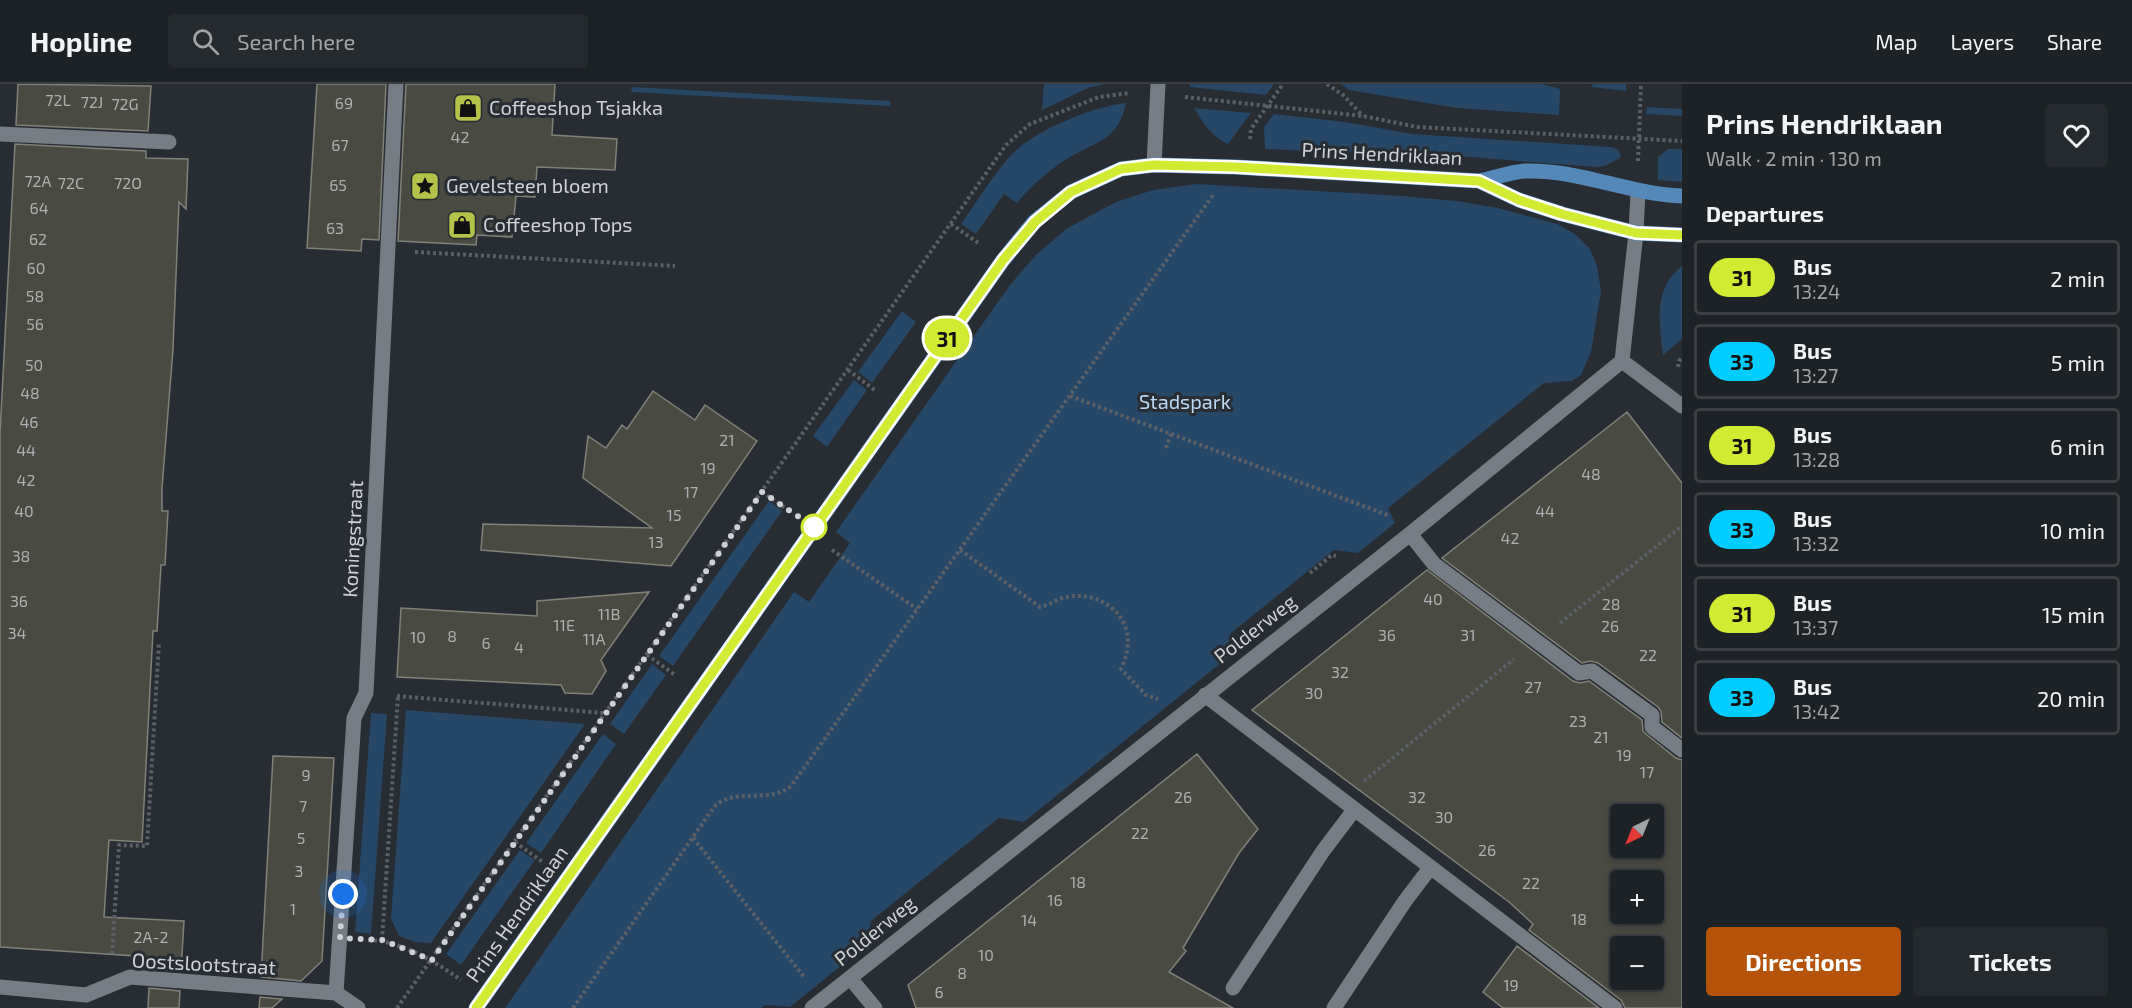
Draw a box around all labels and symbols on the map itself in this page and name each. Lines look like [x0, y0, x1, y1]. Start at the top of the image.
house number: 72L [45, 90, 71, 109]
house number: 72J [81, 92, 103, 111]
shop icon: Coffeeshop Tsjakka [452, 92, 484, 124]
house number: 69 [335, 93, 353, 112]
house number: 72G [111, 94, 139, 113]
place label: Coffeeshop Tsjakka [489, 95, 663, 119]
house number: 42 [451, 127, 469, 146]
house number: 67 [331, 135, 349, 154]
street label: Prins Hendriklaan [1301, 137, 1463, 169]
place icon: Gevelsteen bloem [409, 170, 441, 202]
house number: 72A [24, 171, 52, 190]
house number: 72C [58, 173, 84, 192]
house number: 72O [114, 173, 142, 192]
place label: Gevelsteen bloem [446, 173, 609, 197]
house number: 65 [329, 175, 347, 194]
house number: 64 [30, 198, 49, 217]
shop icon: Coffeeshop Tops [446, 209, 478, 241]
place label: Coffeeshop Tops [483, 212, 633, 236]
house number: 63 [326, 218, 344, 237]
house number: 62 [29, 229, 47, 248]
house number: 60 [27, 258, 45, 277]
house number: 58 [26, 286, 44, 305]
house number: 56 [26, 314, 44, 333]
line badge: 31 [920, 318, 974, 358]
house number: 50 [25, 355, 43, 374]
house number: 48 [20, 383, 40, 402]
park label: Stadspark [1139, 389, 1231, 413]
house number: 46 [20, 412, 39, 431]
house number: 21 [719, 430, 735, 449]
house number: 44 [16, 440, 36, 459]
house number: 19 [700, 458, 716, 477]
house number: 48 [1581, 464, 1601, 483]
house number: 42 [17, 470, 35, 489]
street label: Koningstraat [337, 479, 367, 598]
house number: 17 [684, 482, 698, 501]
house number: 40 [14, 501, 34, 520]
house number: 44 [1535, 501, 1555, 520]
house number: 15 [667, 505, 681, 524]
unlabelled marker [801, 514, 827, 540]
house number: 42 [1501, 528, 1519, 547]
house number: 13 [648, 532, 664, 551]
house number: 38 [12, 546, 30, 565]
street label: Polderweg [1209, 589, 1300, 668]
house number: 40 [1423, 589, 1443, 608]
house number: 36 [10, 591, 28, 610]
house number: 28 [1602, 594, 1620, 613]
house number: 11B [598, 604, 620, 623]
house number: 11E [553, 615, 575, 634]
house number: 26 [1601, 616, 1619, 635]
house number: 34 [8, 623, 27, 642]
house number: 36 [1378, 625, 1396, 644]
house number: 31 [1460, 625, 1476, 644]
house number: 8 [447, 626, 457, 645]
house number: 10 [410, 627, 426, 646]
house number: 11A [583, 629, 605, 648]
house number: 6 [481, 633, 491, 652]
house number: 4 [514, 637, 524, 656]
house number: 22 [1639, 645, 1657, 664]
house number: 32 [1331, 662, 1349, 681]
house number: 27 [1524, 677, 1542, 696]
house number: 30 [1305, 683, 1323, 702]
house number: 23 [1569, 711, 1587, 730]
house number: 21 [1593, 727, 1609, 746]
house number: 19 [1616, 745, 1632, 764]
house number: 17 [1640, 762, 1654, 781]
house number: 9 [301, 765, 311, 784]
house number: 26 [1174, 787, 1192, 806]
house number: 32 [1408, 787, 1426, 806]
house number: 7 [299, 796, 307, 815]
north arrow [1610, 804, 1664, 858]
house number: 30 [1435, 807, 1453, 826]
house number: 22 [1131, 823, 1149, 842]
house number: 5 [297, 828, 305, 847]
house number: 26 [1478, 840, 1496, 859]
street label: Prins Hendriklaan [460, 841, 572, 986]
house number: 3 [295, 861, 303, 880]
house number: 18 [1070, 872, 1086, 891]
house number: 22 [1522, 873, 1540, 892]
your location [328, 879, 358, 909]
street label: Polderweg [829, 890, 920, 970]
house number: 16 [1047, 890, 1063, 909]
house number: 1 [290, 899, 296, 918]
house number: 18 [1571, 909, 1587, 928]
house number: 14 [1021, 910, 1037, 929]
house number: 2A-2 [133, 927, 169, 946]
house number: 10 [978, 945, 994, 964]
street label: Oostslootstraat [131, 947, 277, 979]
house number: 8 [957, 963, 967, 982]
house number: 19 [1503, 975, 1519, 994]
house number: 6 [934, 982, 944, 1001]

